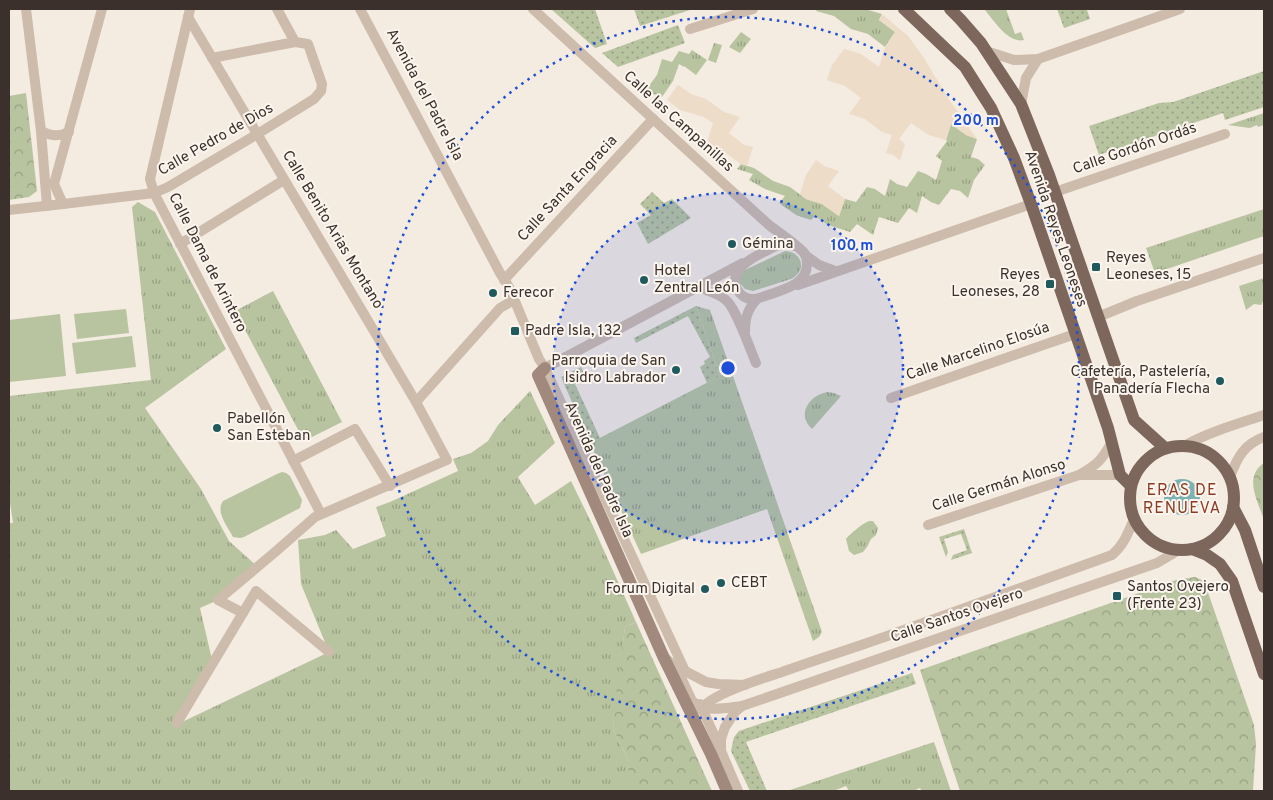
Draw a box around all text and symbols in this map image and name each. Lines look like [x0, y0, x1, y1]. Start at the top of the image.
street label: Avenida del Padre Isla [381, 26, 467, 164]
street label: Calle las Campanillas [619, 67, 737, 177]
street label: Calle Pedro de Dios [155, 99, 277, 181]
text: 200 m [953, 112, 999, 131]
street label: Calle Gordón Ordás [1071, 119, 1199, 179]
street label: Calle Santa Engracia [514, 132, 622, 246]
street label: Calle Benito Arias Montano [277, 147, 387, 313]
street label: Avenida Reyes Leoneses [1019, 148, 1091, 310]
street label: Calle Dama de Arintero [164, 190, 250, 336]
place label: Gémina [742, 235, 793, 254]
text: 100 m [831, 237, 873, 256]
marker: Gémina [726, 238, 738, 250]
place label: Reyes Leoneses, 15 [1106, 249, 1191, 285]
marker: Reyes Leoneses, 15 [1090, 261, 1102, 273]
place label: Hotel Zentral León [654, 262, 739, 298]
place label: Reyes Leoneses, 28 [951, 266, 1040, 302]
marker: Hotel Zentral León [638, 274, 650, 286]
marker: Reyes Leoneses, 28 [1044, 278, 1056, 290]
place label: Ferecor [503, 284, 554, 303]
marker: Ferecor [487, 287, 499, 299]
street label: Calle Marcelino Elosúa [904, 319, 1052, 385]
place label: Padre Isla, 132 [525, 322, 621, 341]
marker: Padre Isla, 132 [509, 325, 521, 337]
place label: Parroquia de San Isidro Labrador [551, 352, 666, 388]
centre of rings [719, 359, 737, 377]
place label: Cafetería, Pastelería, Panadería Flecha [1070, 363, 1210, 399]
marker: Parroquia de San Isidro Labrador [670, 364, 682, 376]
marker: Cafetería, Pastelería, Panadería Flecha [1214, 375, 1226, 387]
street label: Avenida del Padre Isla [559, 399, 637, 541]
place label: Pabellón San Esteban [227, 410, 310, 446]
marker: Pabellón San Esteban [211, 422, 223, 434]
street label: Calle Germán Alonso [930, 455, 1068, 517]
district label: ERAS DE RENUEVA [1143, 481, 1221, 519]
place label: CEBT [731, 574, 768, 593]
marker: CEBT [715, 577, 727, 589]
place label: Santos Ovejero (Frente 23) [1127, 578, 1229, 614]
place label: Forum Digital [605, 580, 695, 599]
marker: Forum Digital [699, 583, 711, 595]
street label: Calle Santos Ovejero [888, 584, 1026, 648]
marker: Santos Ovejero (Frente 23) [1111, 590, 1123, 602]

